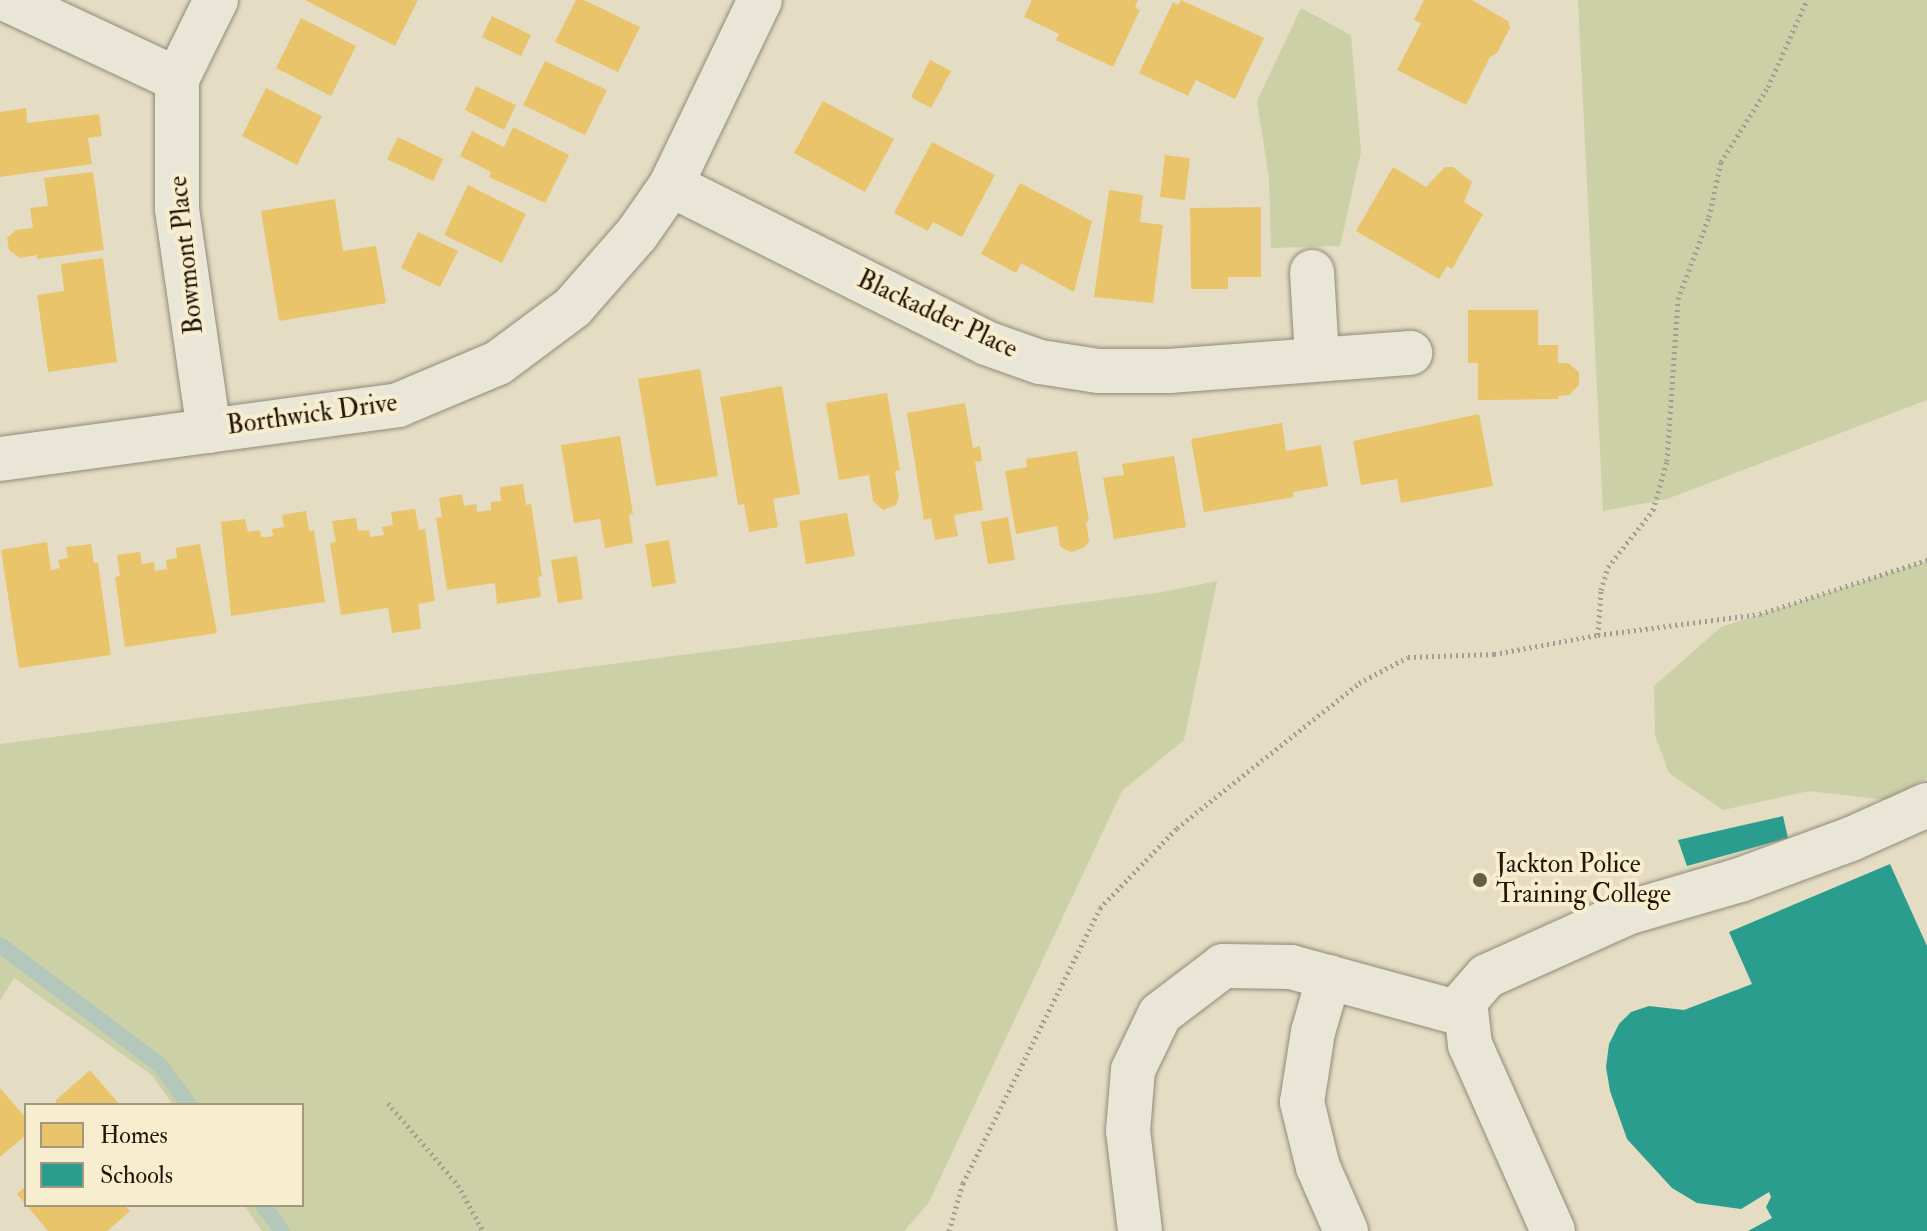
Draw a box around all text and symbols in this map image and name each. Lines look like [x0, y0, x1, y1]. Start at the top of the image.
street label: Bowmont Place [163, 174, 211, 336]
street label: Blackadder Place [852, 264, 1022, 366]
street label: Borthwick Drive [225, 388, 399, 442]
place label: Jackton Police Training College [1496, 849, 1671, 910]
marker: Jackton Police Training College [1471, 871, 1489, 889]
legend [24, 1103, 304, 1207]
text: Homes [100, 1120, 168, 1151]
text: Schools [100, 1160, 173, 1191]

